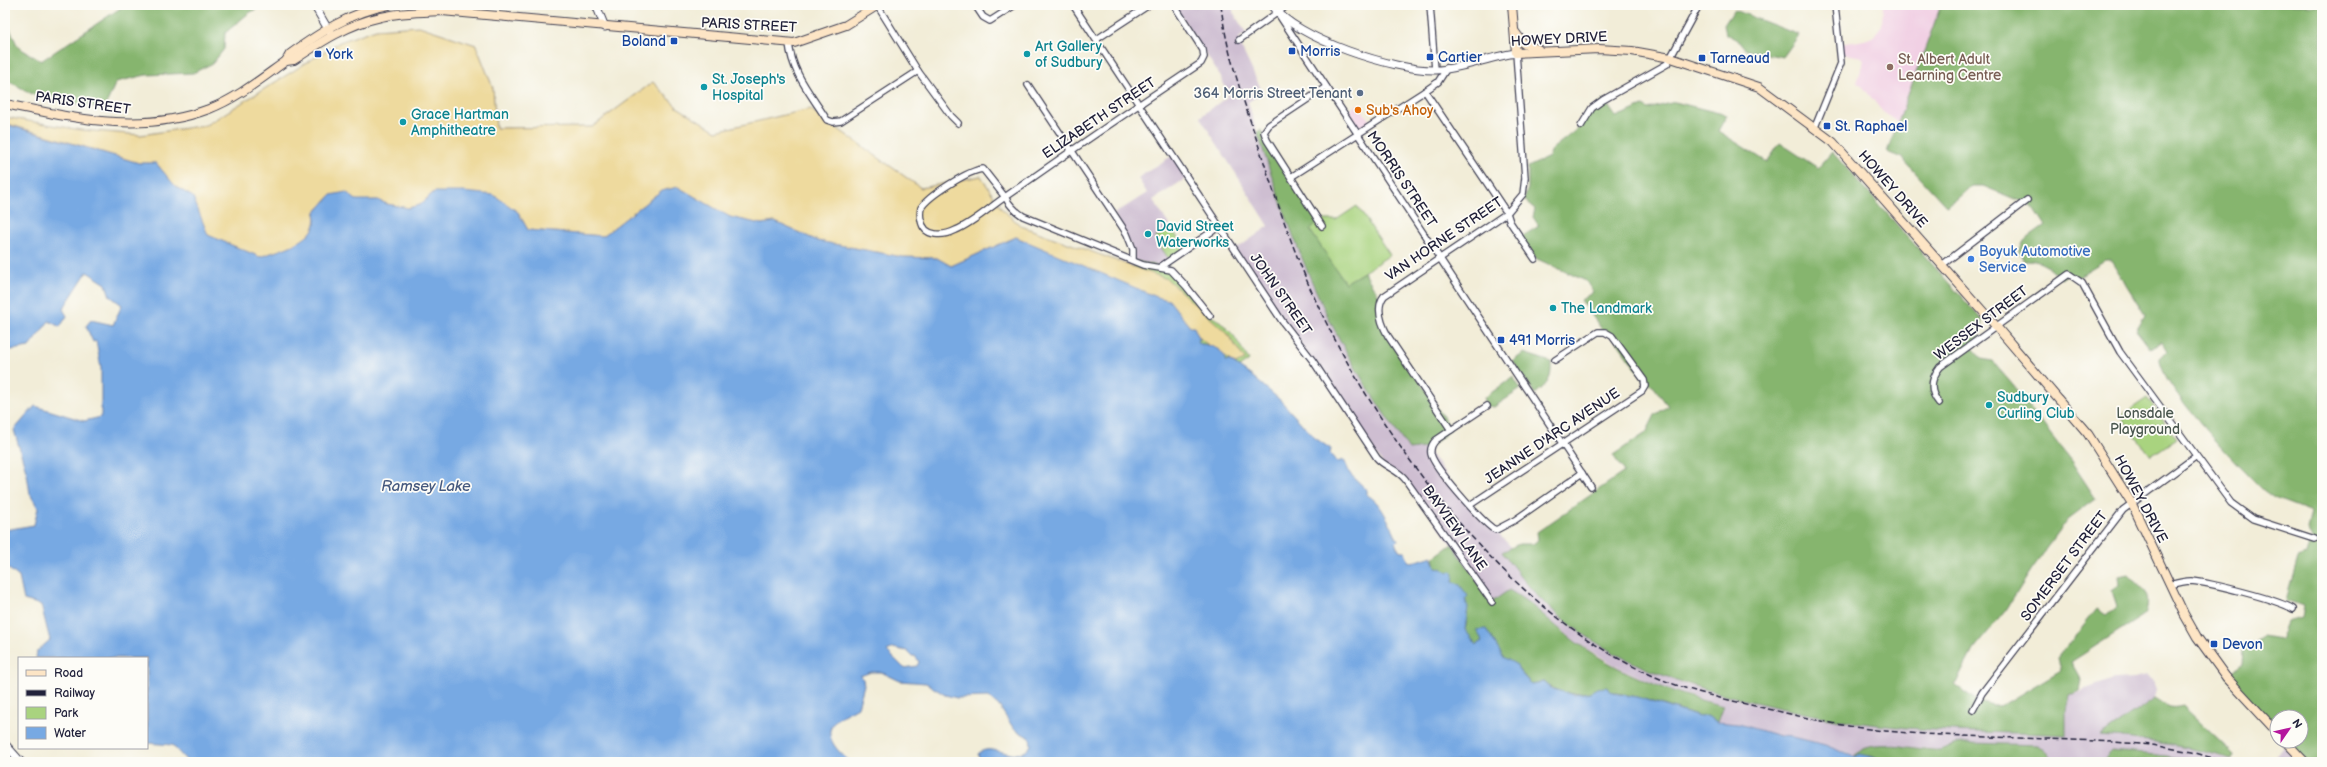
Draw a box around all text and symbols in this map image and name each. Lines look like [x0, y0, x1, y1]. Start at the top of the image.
street label: PARIS STREET [701, 14, 798, 36]
street label: HOWEY DRIVE [1510, 28, 1608, 50]
place label: Boland [622, 33, 666, 50]
marker: Boland [669, 36, 679, 46]
place label: Art Gallery of Sudbury [1035, 38, 1103, 71]
place label: Morris [1300, 43, 1340, 60]
place label: York [325, 46, 353, 63]
marker: Morris [1287, 46, 1297, 56]
marker: York [313, 49, 323, 59]
marker: Art Gallery of Sudbury [1022, 49, 1032, 59]
place label: Cartier [1438, 49, 1483, 66]
place label: Tarneaud [1710, 50, 1770, 67]
place label: St. Albert Adult Learning Centre [1898, 51, 2001, 84]
marker: Cartier [1425, 52, 1435, 62]
marker: Tarneaud [1697, 53, 1707, 63]
marker: St. Albert Adult Learning Centre [1885, 62, 1895, 72]
place label: St. Joseph's Hospital [712, 71, 786, 104]
street label: ELIZABETH STREET [1039, 73, 1159, 162]
marker: St. Joseph's Hospital [699, 82, 709, 92]
place label: 364 Morris Street Tenant [1194, 85, 1353, 102]
street label: PARIS STREET [34, 88, 132, 118]
marker: 364 Morris Street Tenant [1355, 88, 1365, 98]
place label: Sub's Ahoy [1366, 102, 1434, 119]
marker: Sub's Ahoy [1353, 105, 1363, 115]
place label: Grace Hartman Amphitheatre [411, 106, 509, 139]
marker: Grace Hartman Amphitheatre [398, 117, 408, 127]
place label: St. Raphael [1835, 118, 1907, 135]
marker: St. Raphael [1822, 121, 1832, 131]
street label: MORRIS STREET [1364, 128, 1441, 231]
street label: HOWEY DRIVE [1855, 147, 1931, 231]
street label: VAN HORNE STREET [1382, 193, 1506, 285]
place label: David Street Waterworks [1156, 218, 1235, 251]
marker: David Street Waterworks [1143, 229, 1153, 239]
place label: Boyuk Automotive Service [1979, 243, 2090, 276]
street label: JOHN STREET [1247, 250, 1316, 339]
marker: Boyuk Automotive Service [1966, 254, 1976, 264]
street label: WESSEX STREET [1931, 282, 2032, 364]
place label: The Landmark [1561, 300, 1652, 317]
marker: The Landmark [1548, 303, 1558, 313]
place label: 491 Morris [1509, 332, 1575, 349]
marker: 491 Morris [1496, 335, 1506, 345]
street label: JEANNE D'ARC AVENUE [1481, 384, 1623, 488]
place label: Sudbury Curling Club [1997, 389, 2075, 422]
marker: Sudbury Curling Club [1984, 400, 1994, 410]
park label: Lonsdale Playground [2110, 405, 2180, 438]
street label: HOWEY DRIVE [2111, 452, 2171, 546]
water label: Ramsey Lake [381, 477, 471, 496]
street label: BAYVIEW LANE [1419, 482, 1491, 574]
street label: SOMERSET STREET [2017, 507, 2111, 624]
place label: Devon [2222, 636, 2263, 653]
marker: Devon [2209, 639, 2219, 649]
legend [18, 657, 148, 749]
text: Road [54, 666, 83, 681]
text: Railway [54, 686, 96, 701]
text: Park [54, 706, 78, 721]
north arrow [2269, 709, 2309, 749]
text: N [2289, 717, 2305, 731]
text: Water [54, 726, 86, 741]

